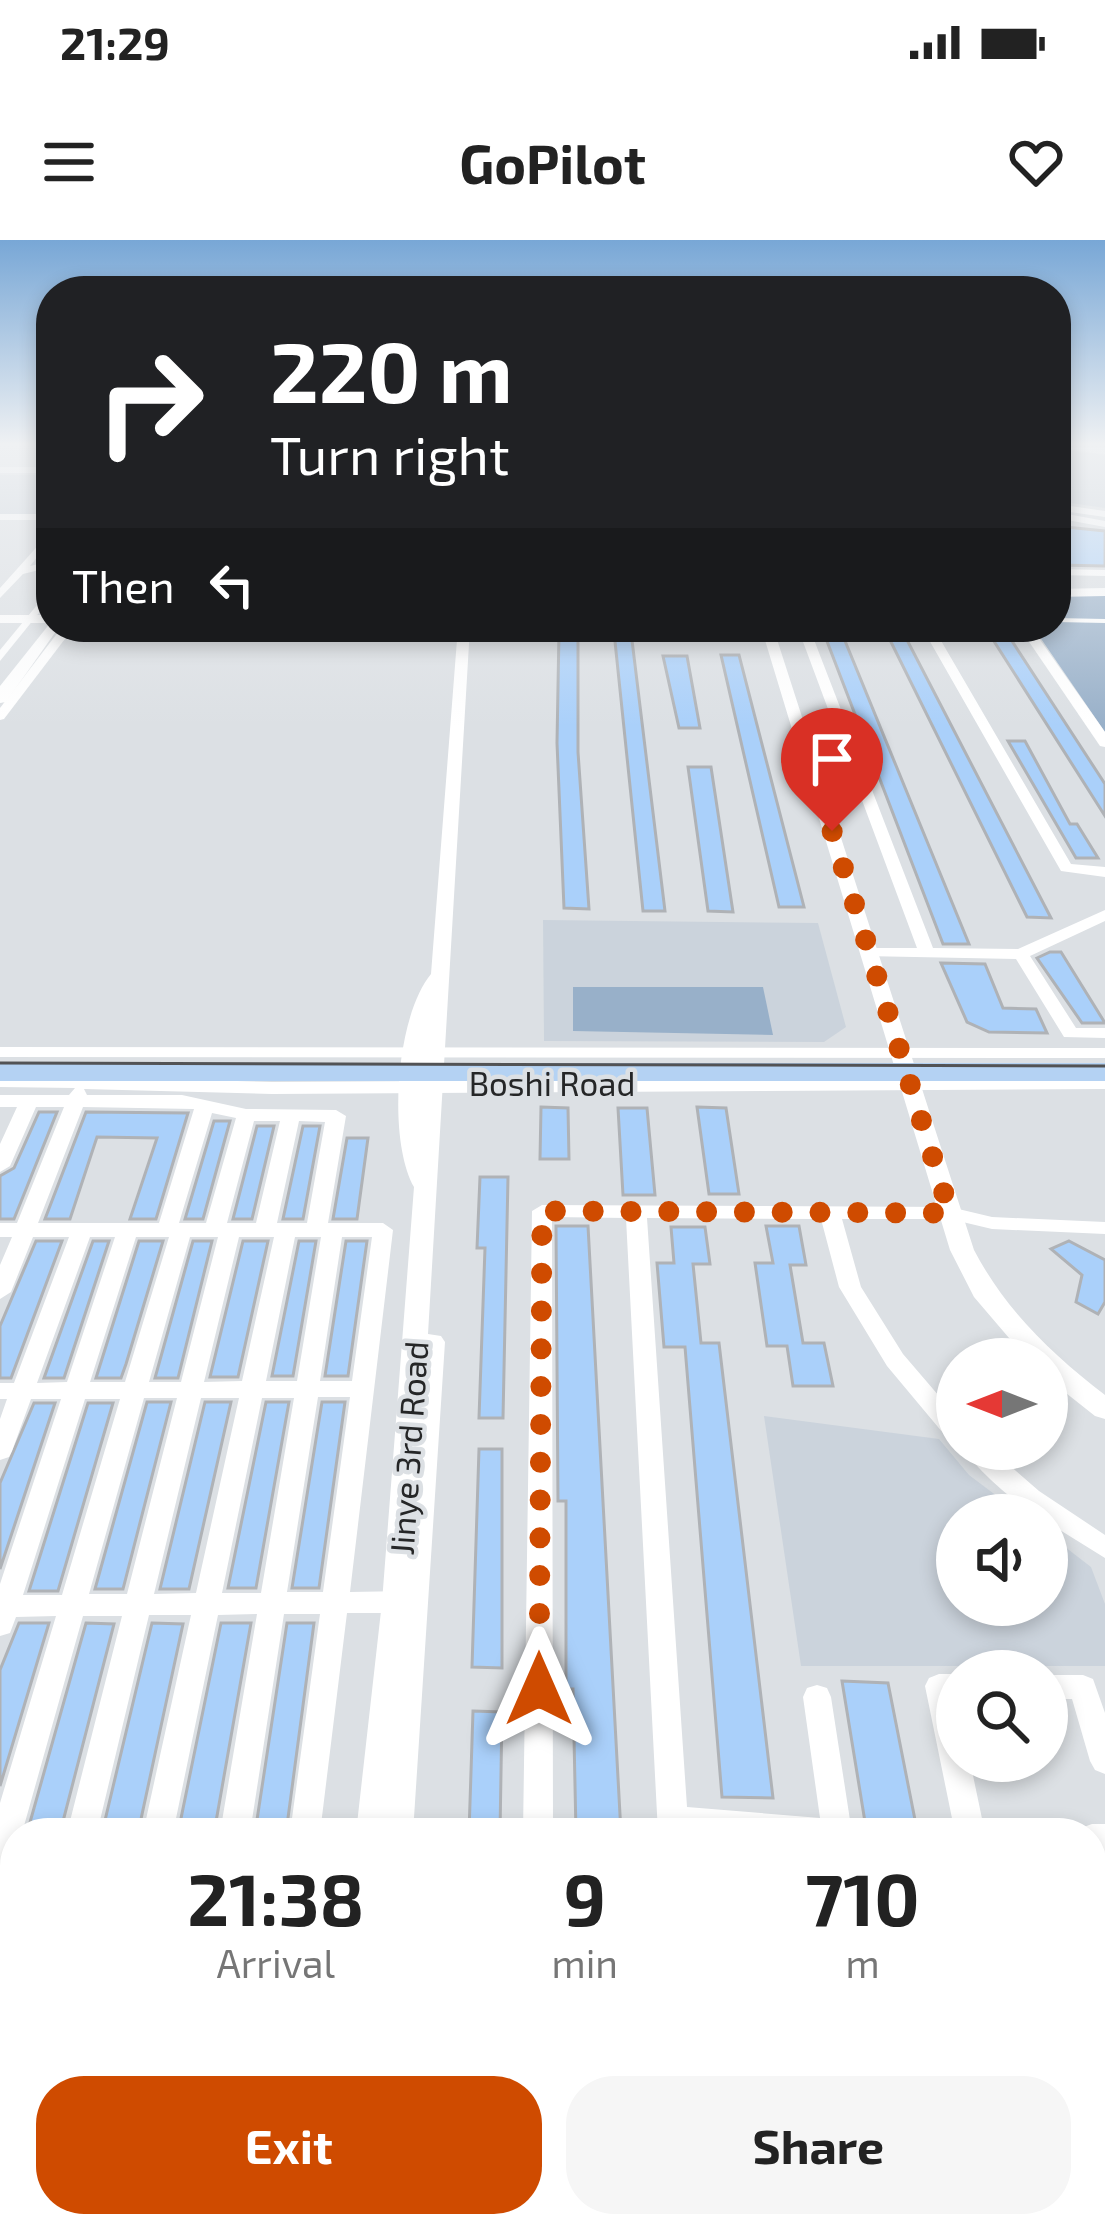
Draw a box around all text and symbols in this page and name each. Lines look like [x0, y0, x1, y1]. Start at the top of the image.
text: 21:29 [60, 15, 170, 69]
icon: menu [36, 129, 102, 195]
icon: heart [1003, 129, 1069, 195]
text: GoPilot [459, 130, 646, 195]
text: 220 m [270, 319, 513, 420]
icon: right [72, 324, 228, 480]
text: Turn right [270, 421, 510, 486]
icon: left [199, 552, 265, 618]
text: Then [72, 558, 175, 612]
pin [781, 708, 883, 831]
icon: arrive [799, 726, 865, 792]
street label: Boshi Road [469, 1063, 635, 1103]
north arrow [936, 1338, 1068, 1470]
map controls [936, 1338, 1068, 1782]
street label: Jinye 3rd Road [381, 1340, 435, 1556]
button: sound [936, 1494, 1068, 1626]
position arrow [476, 1626, 602, 1752]
button: search [936, 1650, 1068, 1782]
text: 21:38 [187, 1854, 364, 1940]
text: 9 [564, 1854, 606, 1940]
text: 710 [805, 1854, 920, 1940]
text: Arrival [216, 1939, 335, 1986]
text: min [552, 1939, 618, 1986]
text: m [845, 1939, 880, 1986]
button: Exit [36, 2076, 542, 2214]
button: Share [566, 2076, 1071, 2214]

